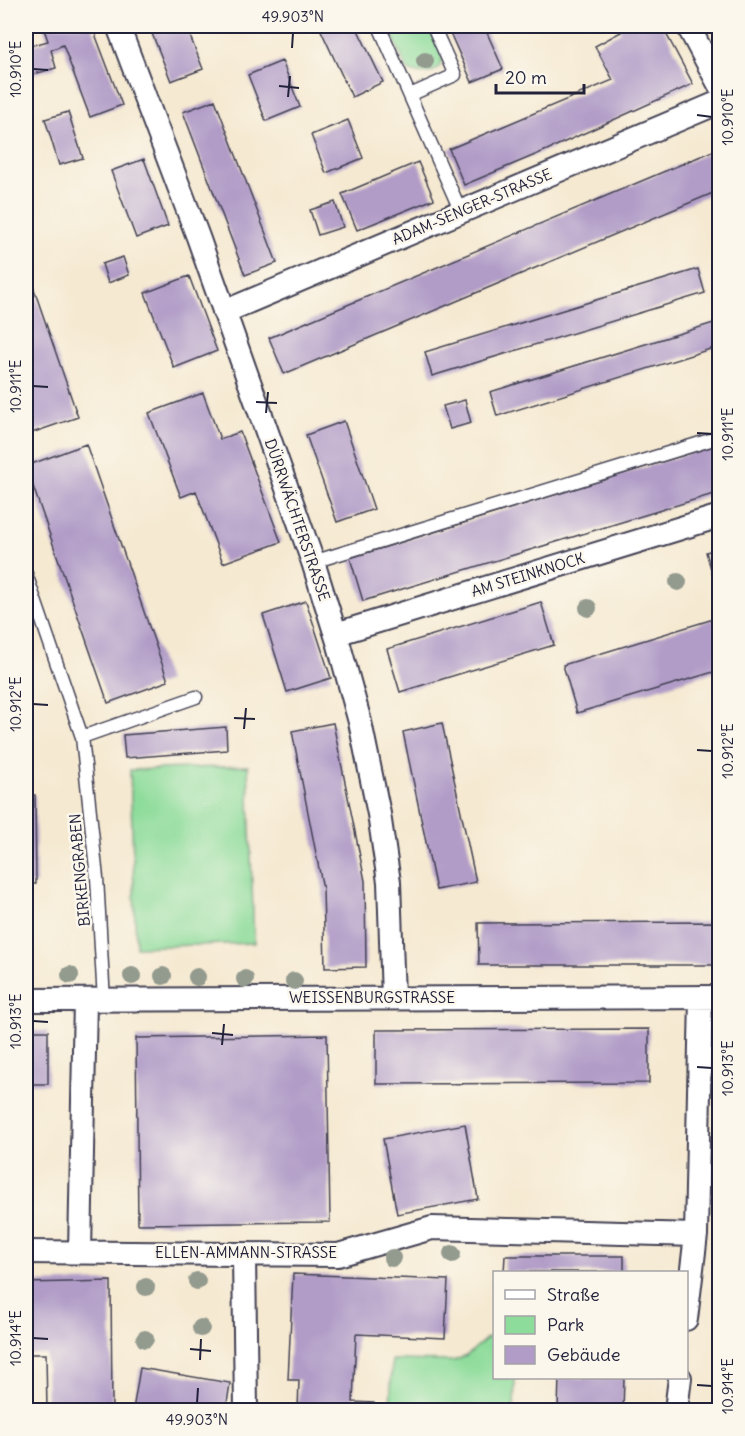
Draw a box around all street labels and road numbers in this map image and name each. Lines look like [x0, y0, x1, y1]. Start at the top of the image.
street label: ADAM-SENGER-STRASSE [389, 164, 555, 249]
street label: DÜRRWÄCHTERSTRASSE [261, 436, 334, 604]
street label: AM STEINKNOCK [469, 548, 588, 601]
street label: BIRKENGRABEN [65, 813, 94, 927]
street label: WEISSENBURGSTRASSE [289, 988, 455, 1007]
street label: ELLEN-AMMANN-STRASSE [155, 1243, 337, 1262]

